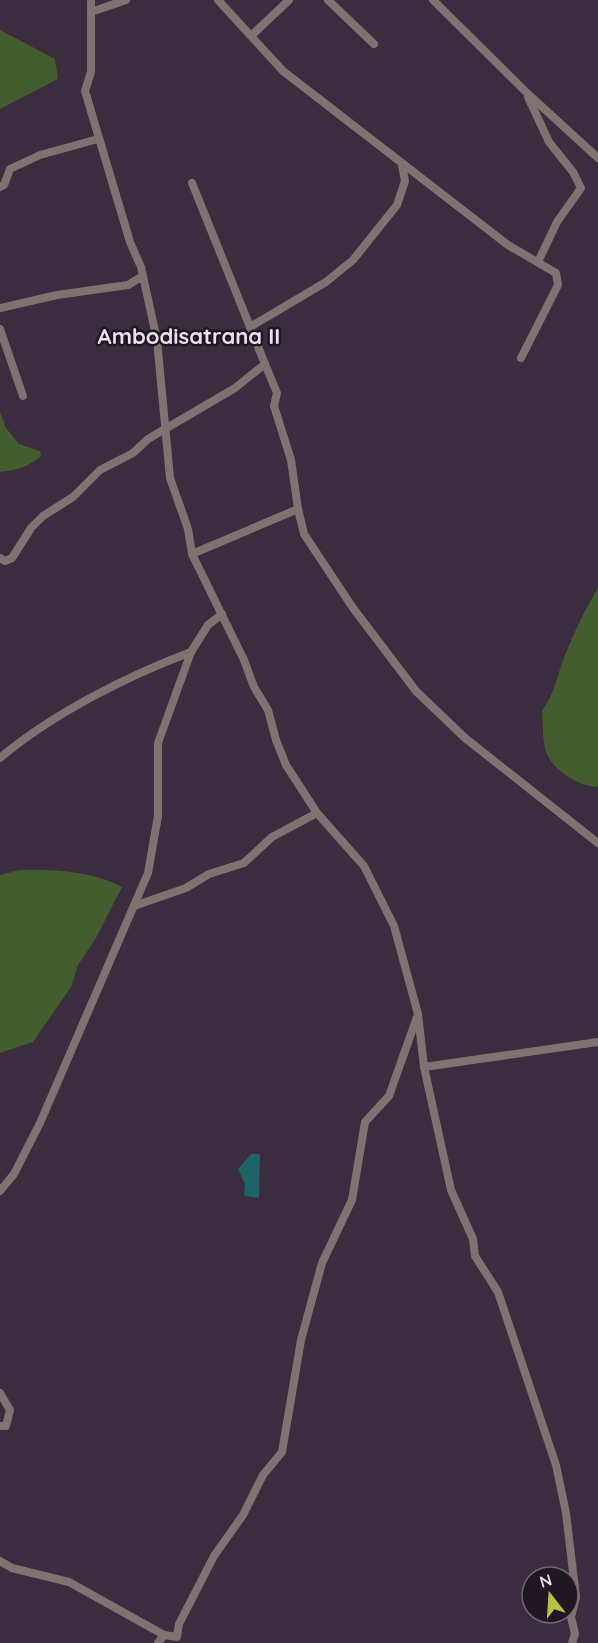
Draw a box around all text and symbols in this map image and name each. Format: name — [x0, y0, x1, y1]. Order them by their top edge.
district label: Ambodisatrana II — [98, 322, 280, 350]
north arrow — [520, 1565, 580, 1625]
text: N — [537, 1569, 554, 1592]

